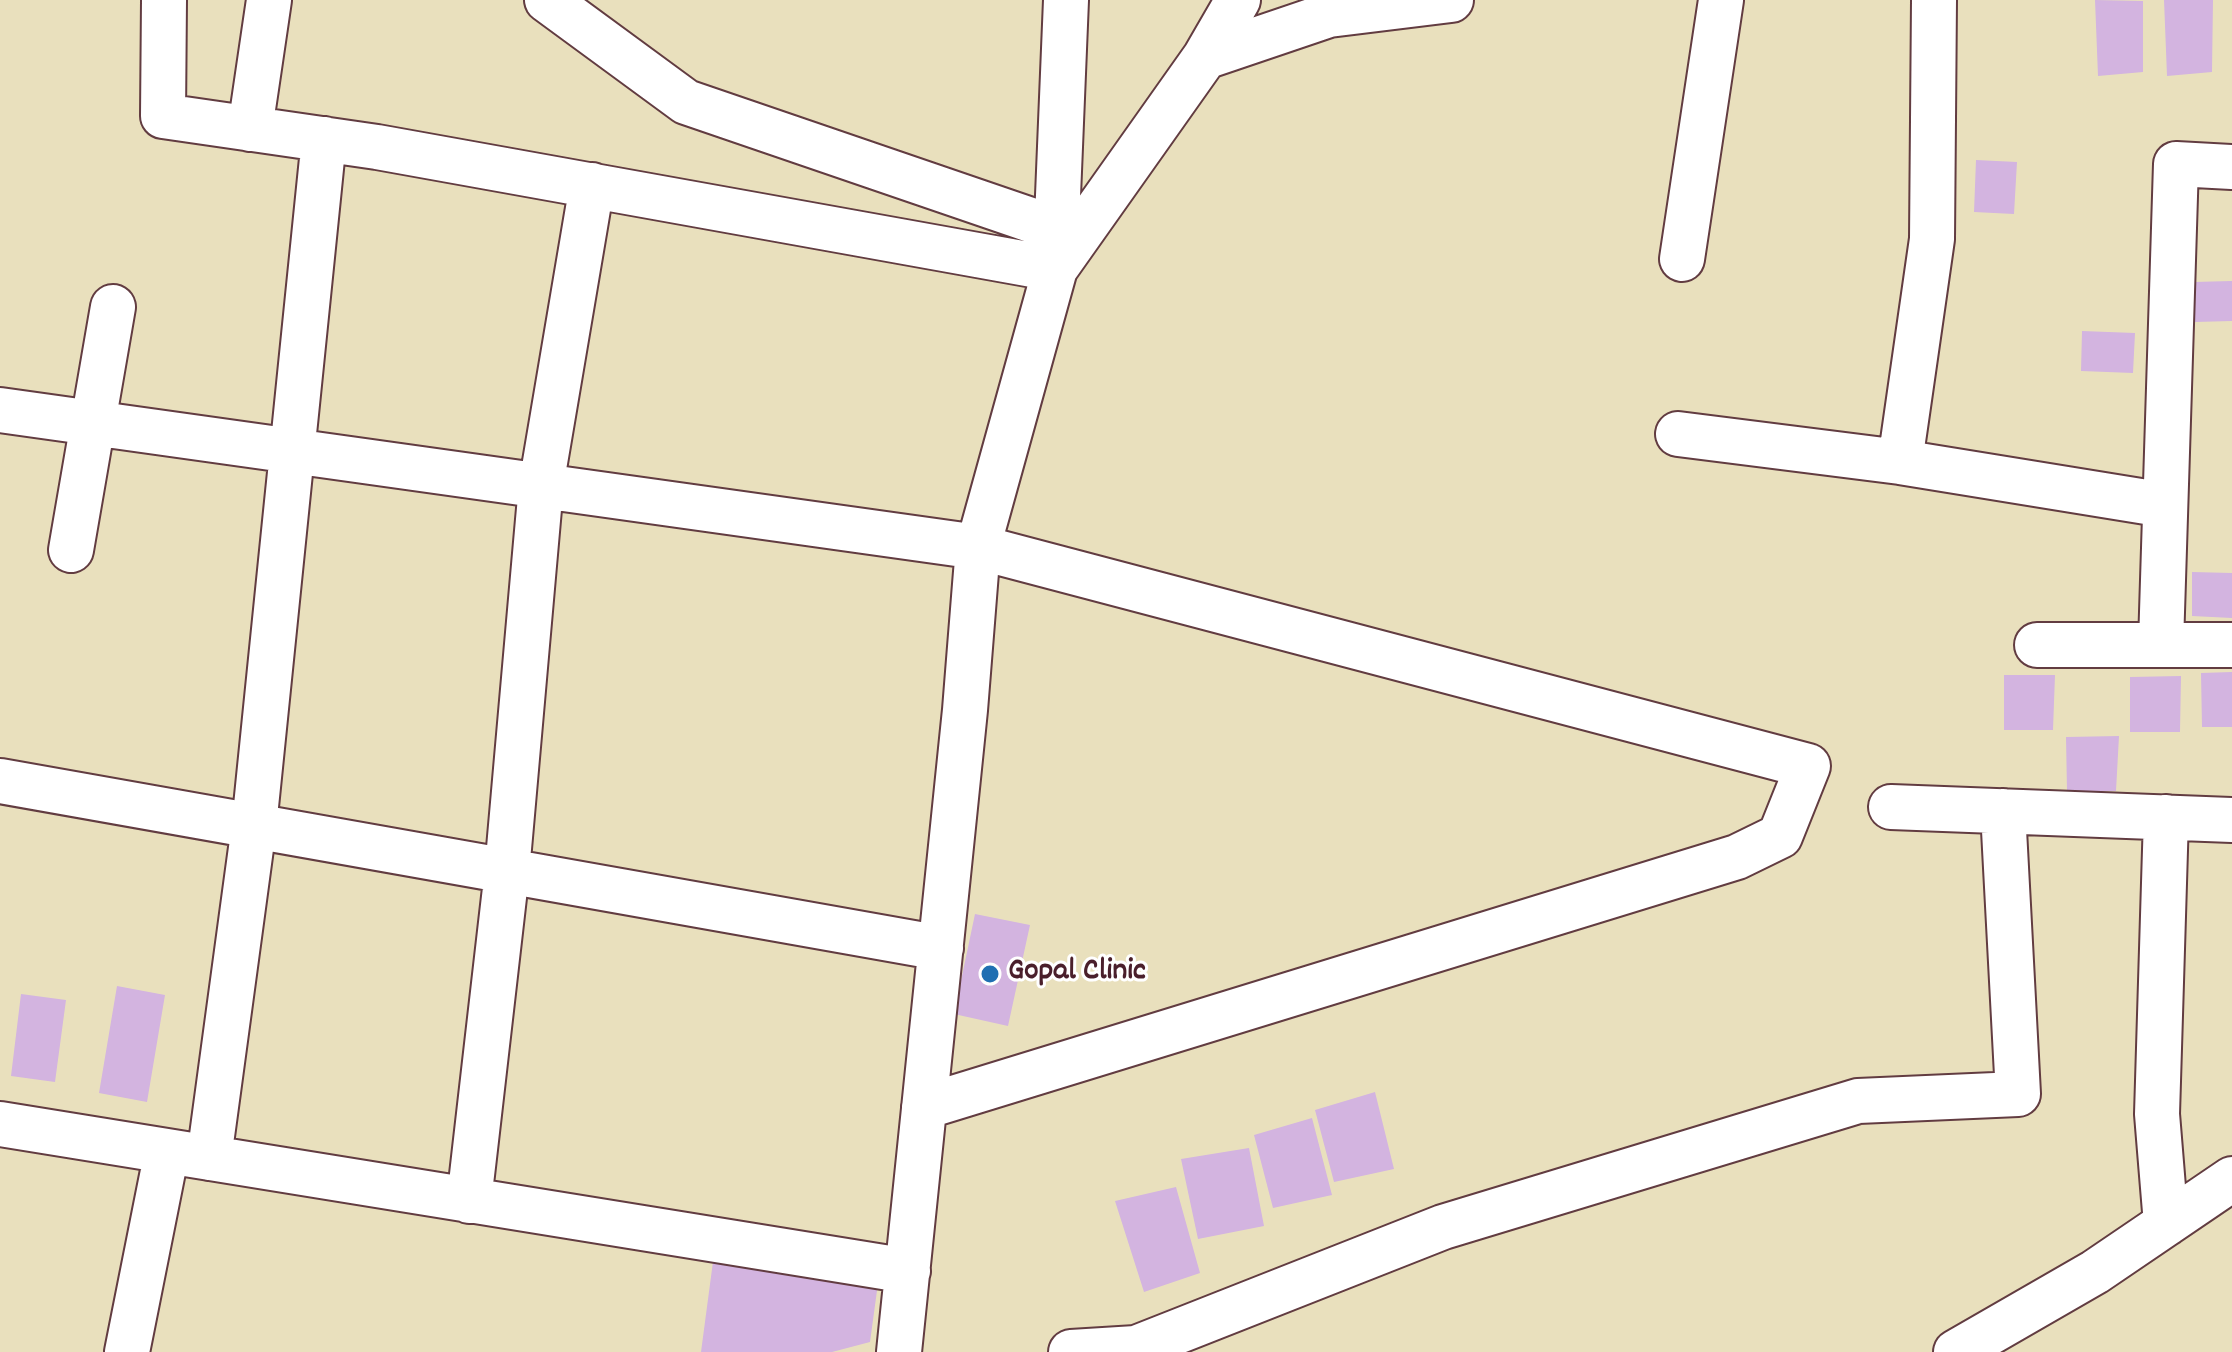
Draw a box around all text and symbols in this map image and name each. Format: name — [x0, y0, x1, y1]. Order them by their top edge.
place label: Gopal Clinic — [1008, 955, 1146, 993]
marker: Gopal Clinic — [979, 963, 1001, 985]

